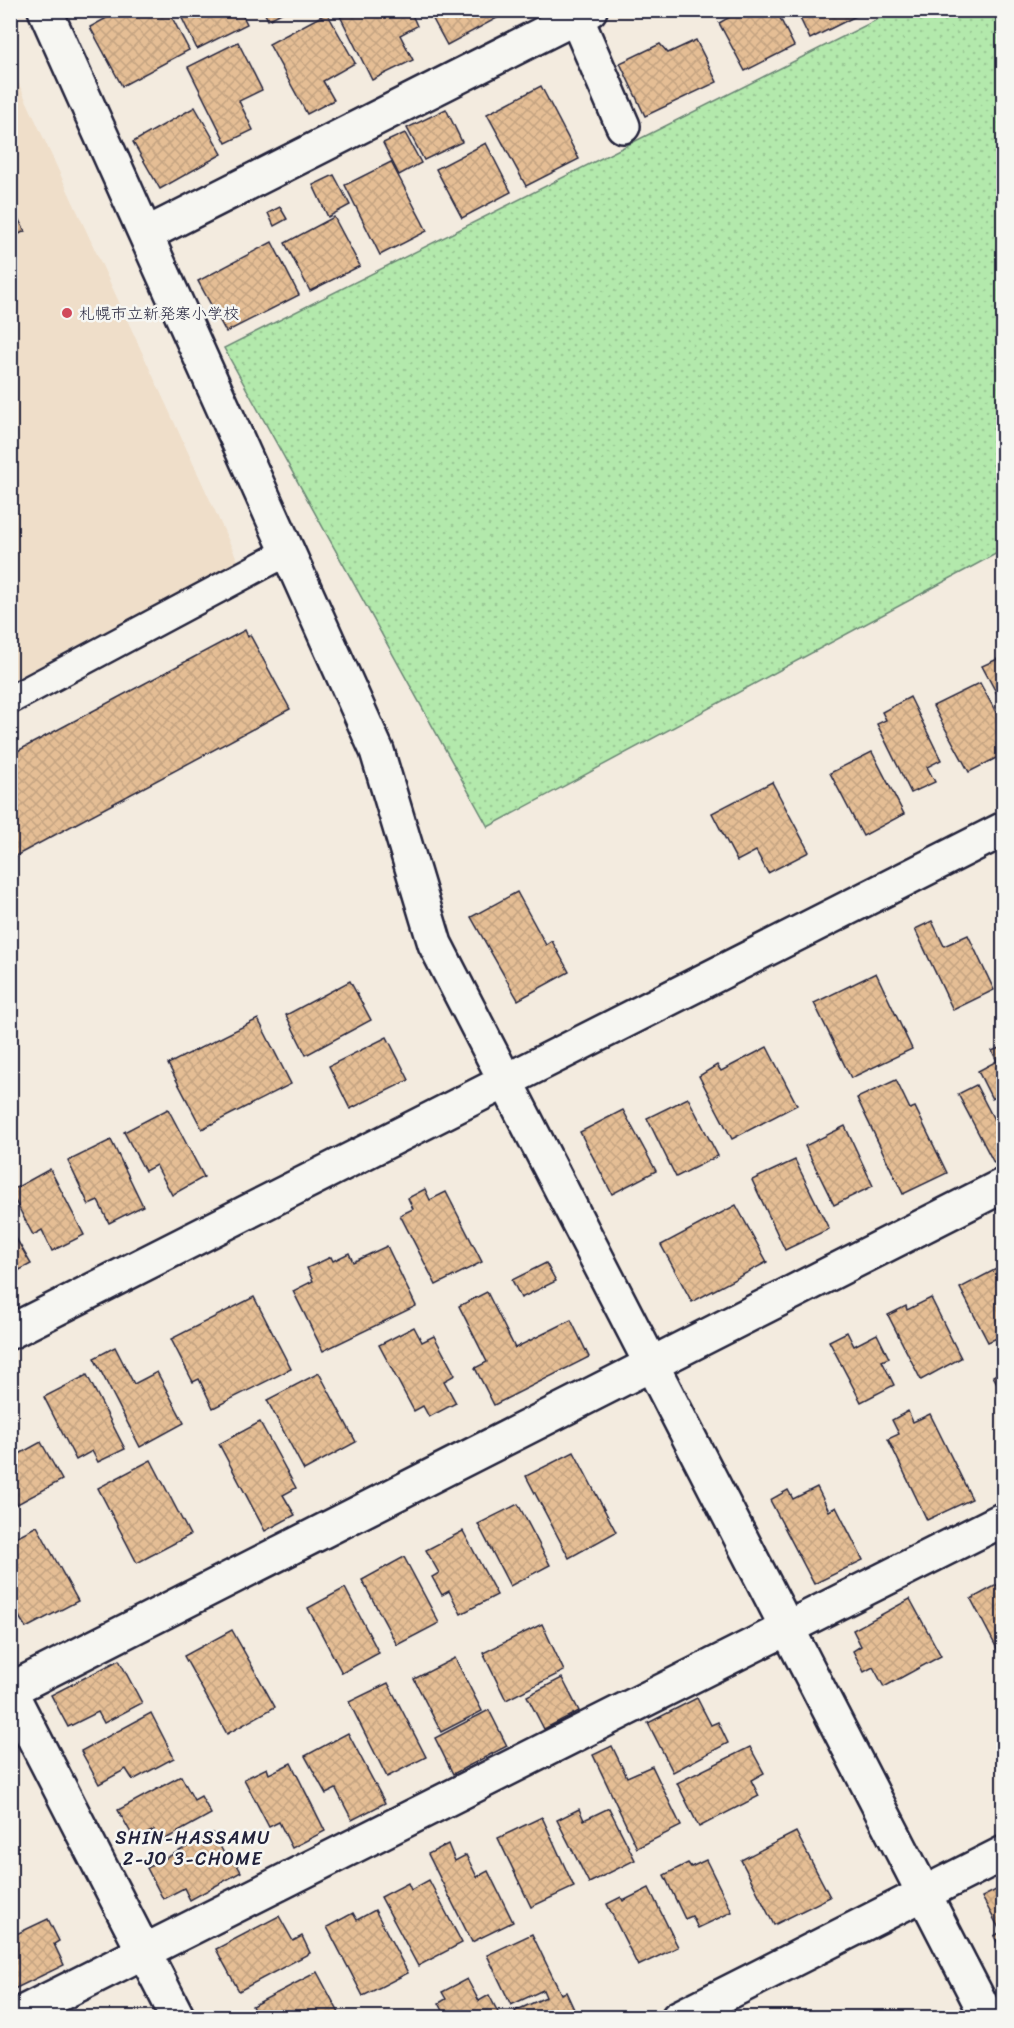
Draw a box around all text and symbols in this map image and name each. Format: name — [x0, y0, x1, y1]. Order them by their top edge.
place label: 札幌市立新発寒小学校 — [79, 299, 239, 328]
marker: 札幌市立新発寒小学校 — [60, 306, 74, 320]
district label: SHIN-HASSAMU 2-JO 3-CHOME — [115, 1822, 271, 1875]

